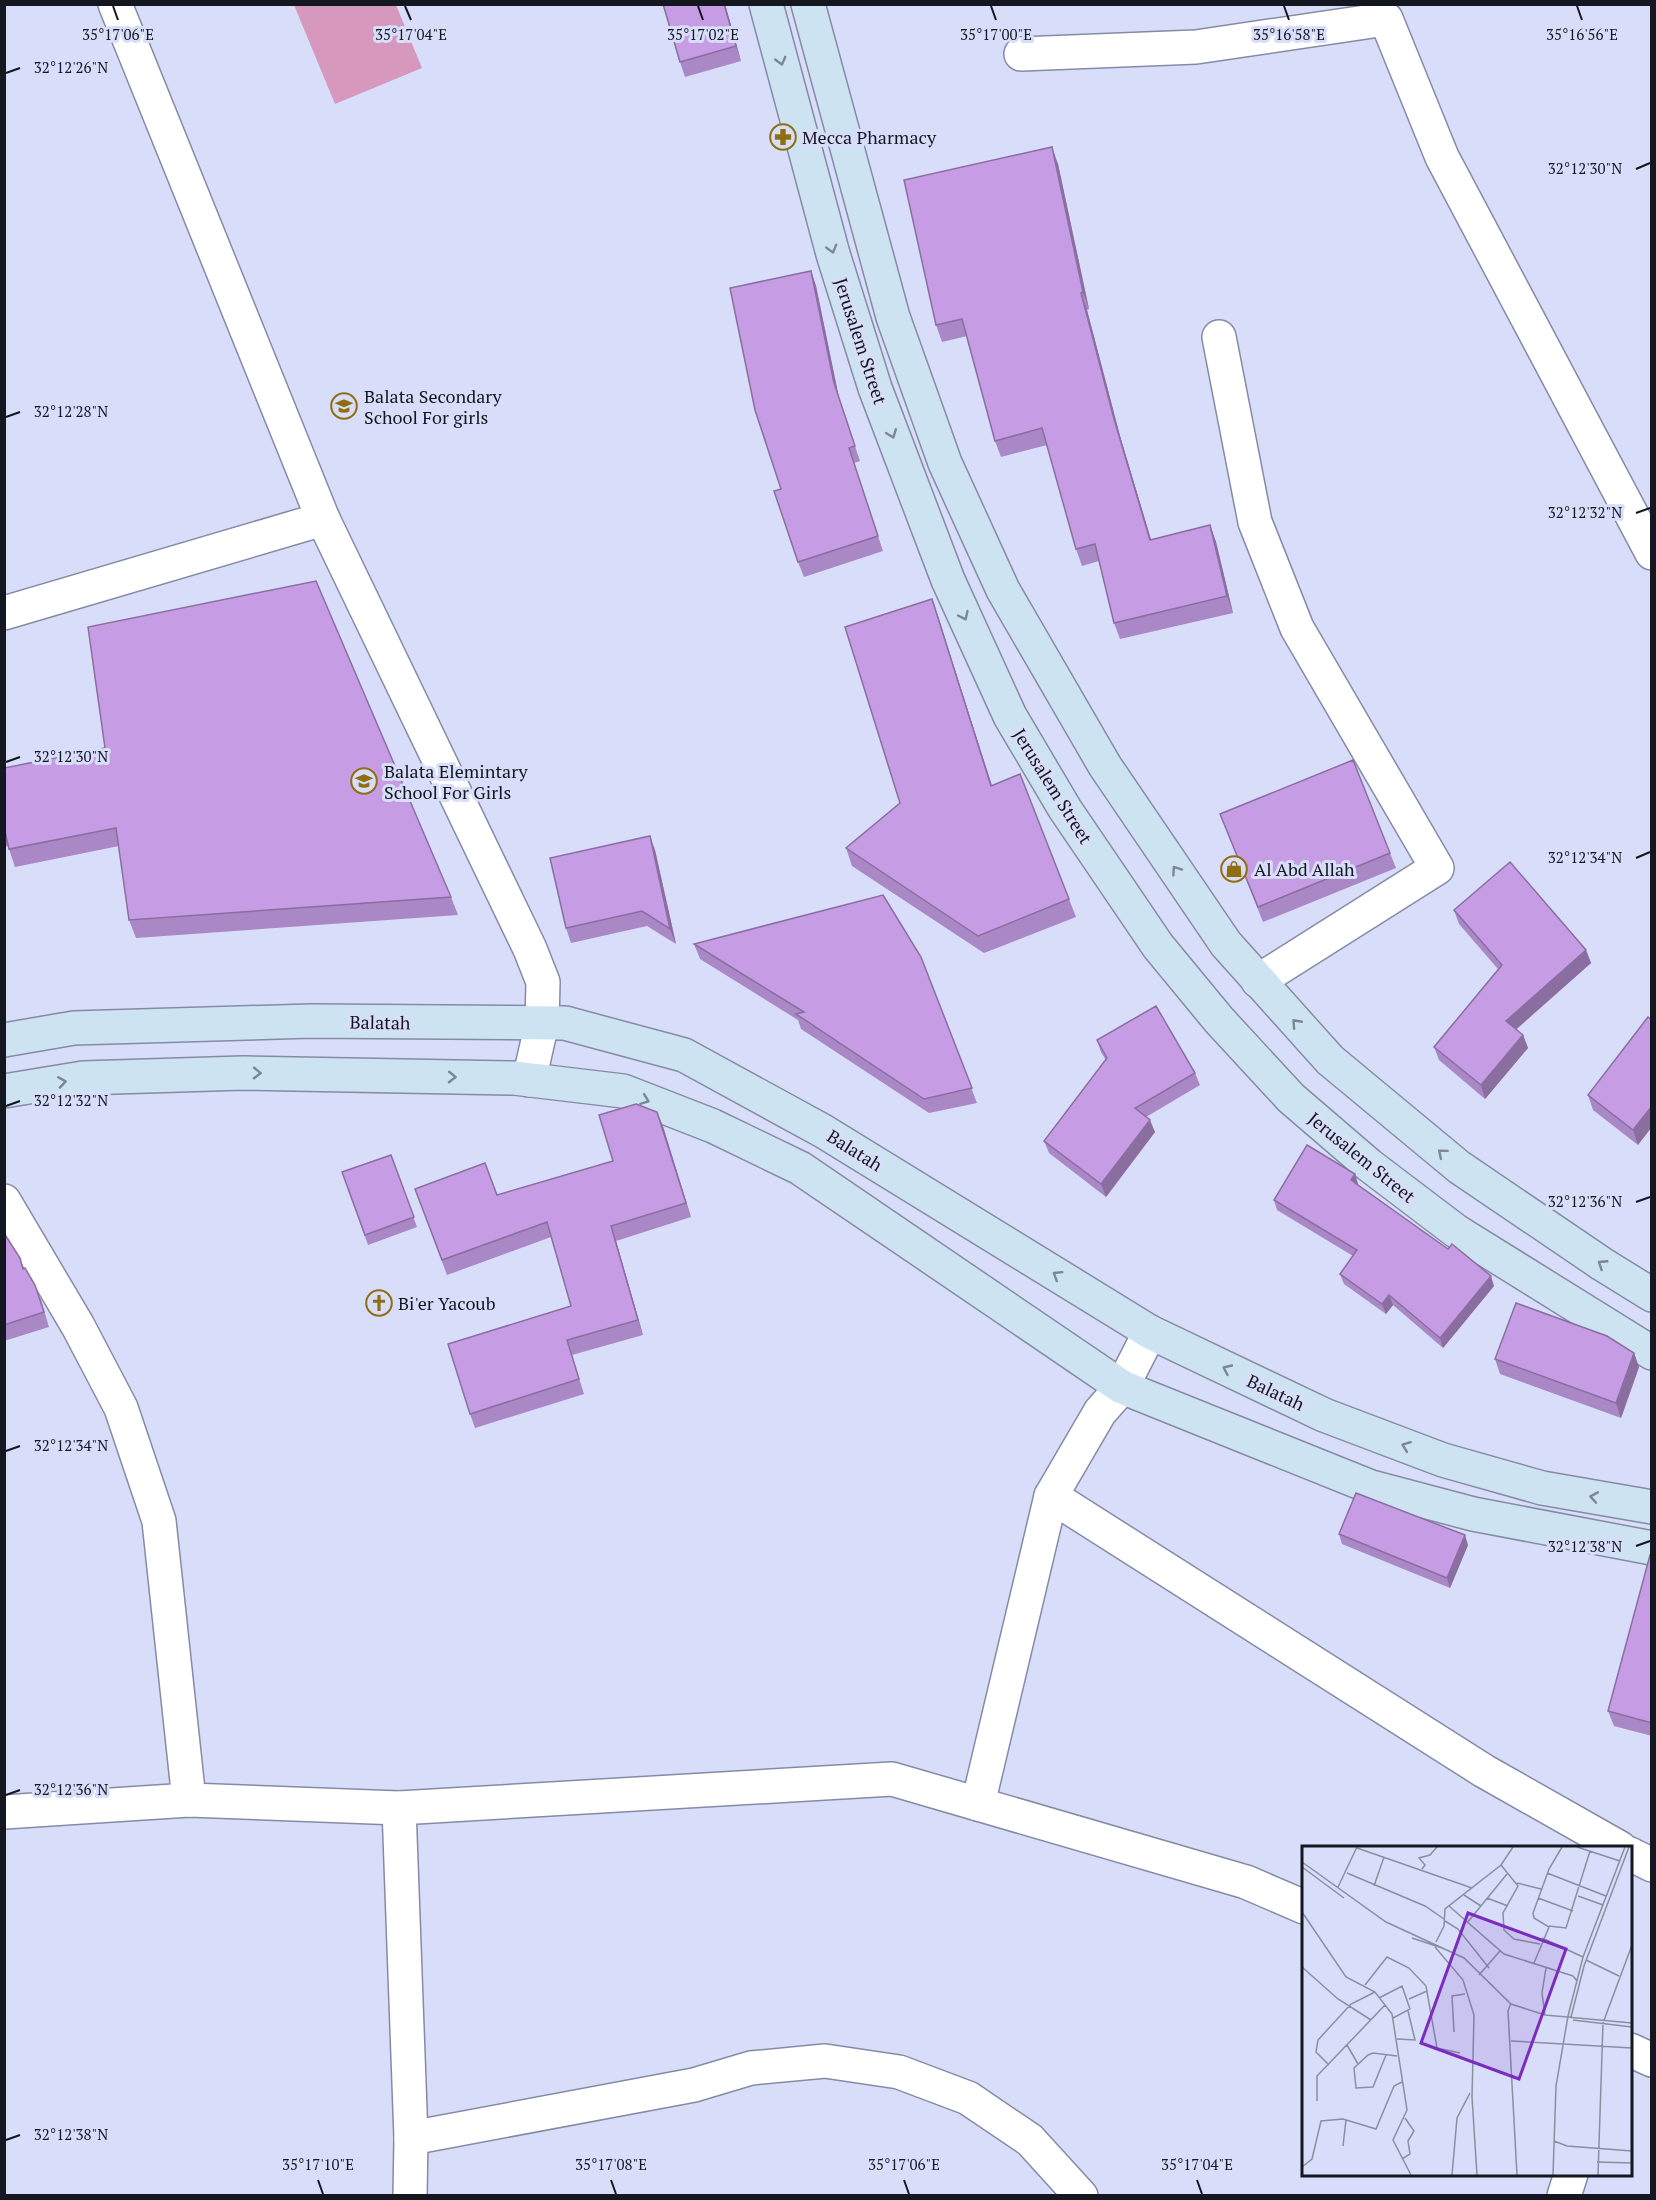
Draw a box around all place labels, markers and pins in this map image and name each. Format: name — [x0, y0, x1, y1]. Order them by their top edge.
pharmacy icon: Mecca Pharmacy — [768, 122, 798, 152]
place label: Mecca Pharmacy — [802, 125, 937, 149]
place label: Balata Secondary School For girls — [364, 384, 503, 429]
school or university icon: Balata Secondary School For girls — [329, 391, 359, 421]
place label: Balata Elemintary School For Girls — [384, 759, 528, 804]
school or university icon: Balata Elemintary School For Girls — [349, 766, 379, 796]
shop icon: Al Abd Allah — [1219, 854, 1249, 884]
place label: Al Abd Allah — [1254, 857, 1355, 881]
church icon: Bi'er Yacoub — [364, 1288, 394, 1318]
place label: Bi'er Yacoub — [398, 1291, 496, 1315]

